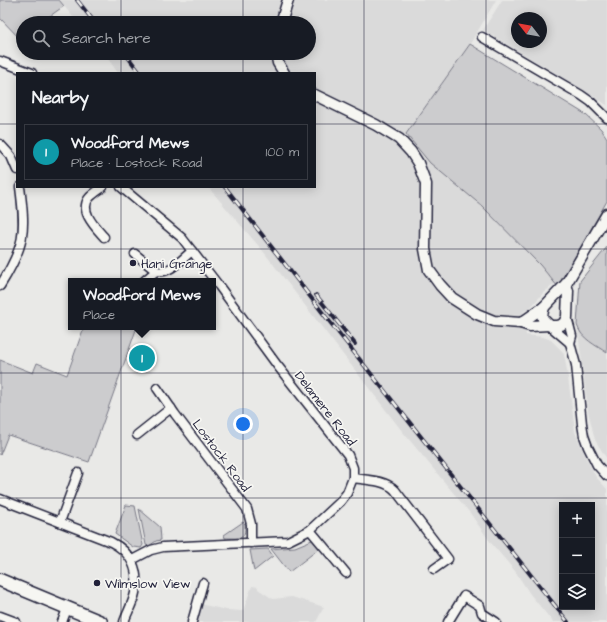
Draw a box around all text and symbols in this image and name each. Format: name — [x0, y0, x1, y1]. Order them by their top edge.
north arrow — [511, 12, 547, 48]
search box — [16, 16, 316, 60]
icon: search — [30, 27, 52, 49]
text: Search here — [62, 28, 151, 49]
text: Nearby — [32, 86, 89, 110]
text: Woodford Mews — [71, 133, 189, 154]
text: 1 — [45, 143, 47, 161]
text: 100 m — [266, 143, 299, 161]
text: Place · Lostock Road — [71, 154, 202, 172]
place label: Hani Grange — [141, 255, 212, 274]
marker: Hani Grange — [128, 258, 138, 268]
popup — [68, 278, 216, 330]
text: Woodford Mews — [83, 285, 201, 306]
text: Place — [83, 306, 115, 324]
pin: 1 — [129, 343, 155, 373]
street label: Delamere Road — [290, 367, 360, 450]
your location — [233, 414, 253, 434]
street label: Lostock Road — [188, 416, 255, 496]
map controls — [559, 502, 595, 610]
button: + — [559, 502, 595, 538]
button: − — [559, 538, 595, 574]
button: layers — [559, 574, 595, 610]
place label: Wilmslow View — [105, 575, 191, 593]
marker: Wilmslow View — [92, 578, 102, 588]

